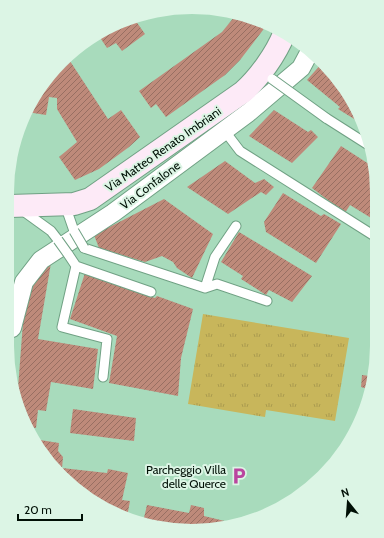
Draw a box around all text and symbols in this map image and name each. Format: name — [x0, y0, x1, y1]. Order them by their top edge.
street label: Via Matteo Renato Imbriani — [102, 103, 224, 195]
street label: Via Confalone — [117, 158, 183, 212]
place label: Parcheggio Villa delle Querce — [146, 462, 226, 491]
parking icon: Parcheggio Villa delle Querce — [229, 466, 249, 486]
north arrow — [328, 482, 368, 522]
text: N — [339, 485, 351, 500]
scale bar — [18, 496, 82, 522]
text: 20 m — [24, 502, 52, 517]

